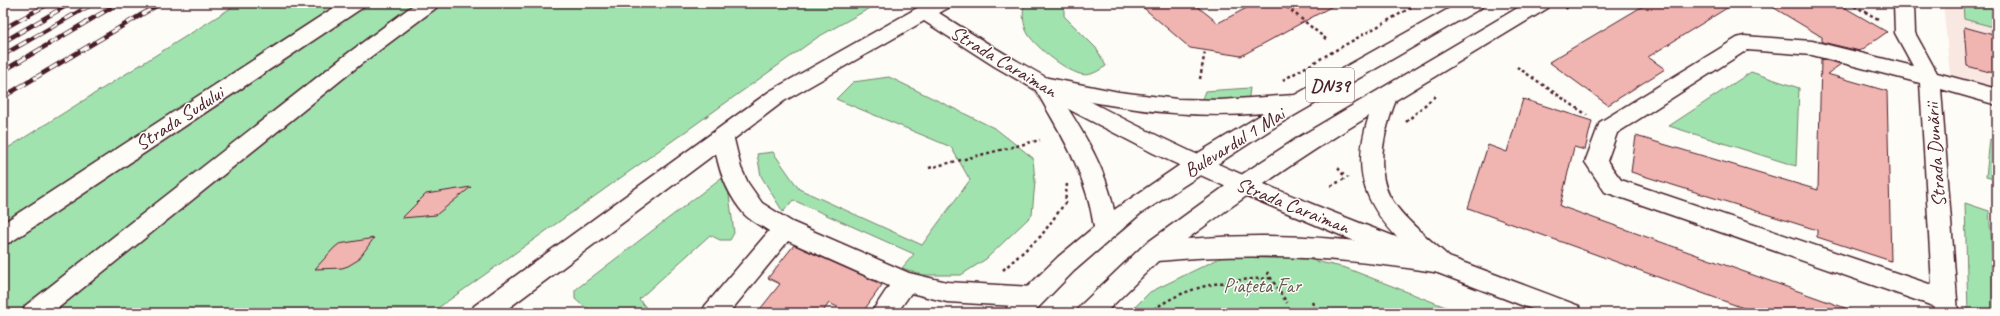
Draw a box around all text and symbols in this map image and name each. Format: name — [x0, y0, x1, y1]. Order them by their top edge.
street label: Strada Caraiman — [946, 20, 1062, 104]
road number: DN39 — [1306, 68, 1354, 102]
street label: Strada Sudului — [130, 79, 230, 156]
street label: Bulevardul 1 Mai — [1179, 100, 1291, 183]
street label: Strada Dunării — [1919, 100, 1952, 208]
street label: Strada Caraiman — [1232, 171, 1354, 240]
park label: Piațeta Far — [1223, 273, 1303, 298]

